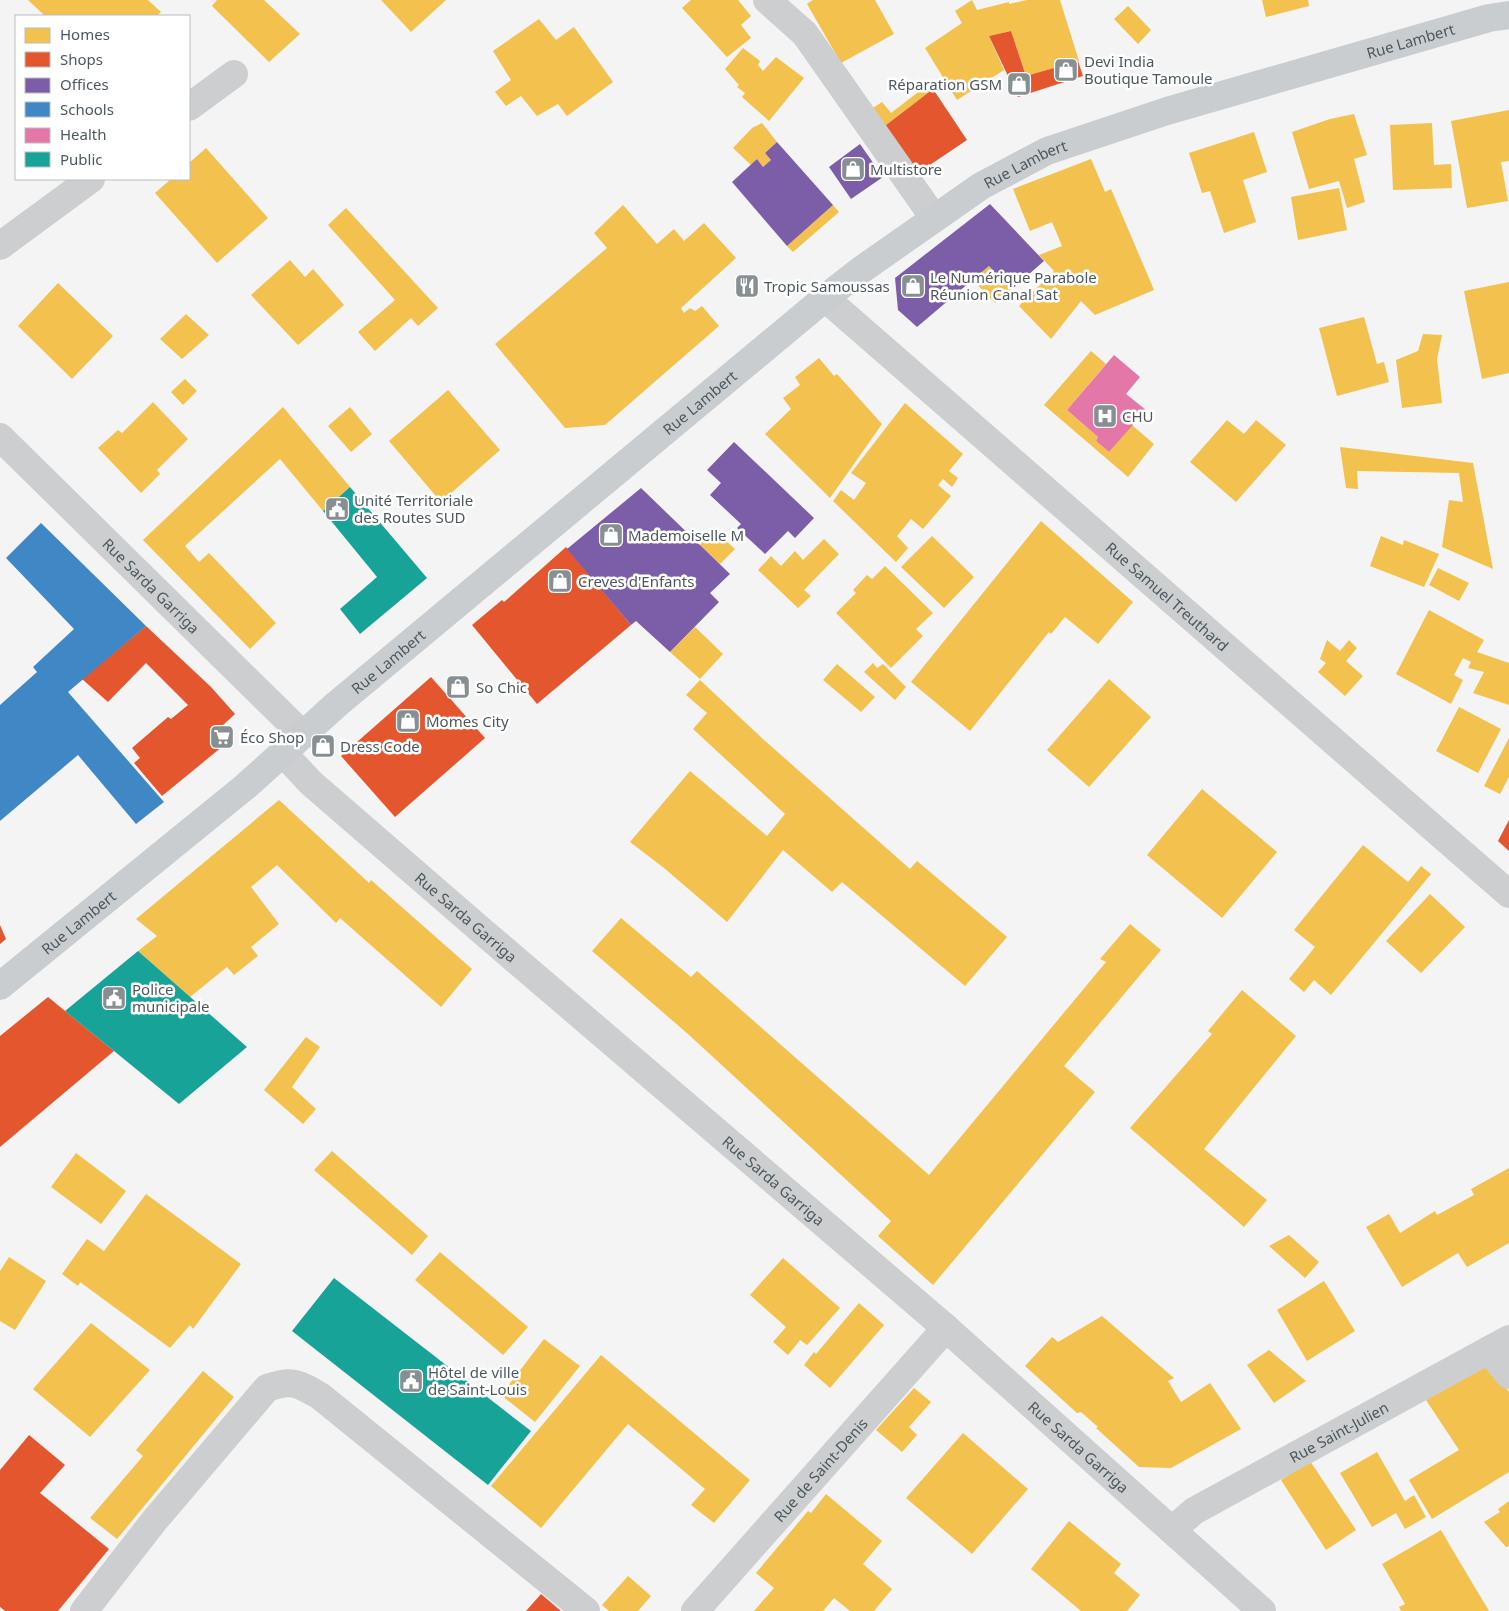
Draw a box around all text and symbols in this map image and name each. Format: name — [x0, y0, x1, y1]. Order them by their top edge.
legend — [15, 15, 190, 180]
street label: Rue Lambert — [1364, 18, 1457, 63]
text: Homes — [60, 24, 110, 44]
text: Shops — [60, 49, 103, 69]
place label: Devi India Boutique Tamoule — [1084, 51, 1213, 88]
shop icon: Devi India Boutique Tamoule — [1053, 57, 1079, 83]
shop icon: Réparation GSM — [1006, 71, 1032, 97]
text: Offices — [60, 74, 109, 94]
place label: Réparation GSM — [888, 74, 1002, 94]
text: Schools — [60, 99, 114, 119]
text: Health — [60, 124, 107, 144]
street label: Rue Lambert — [980, 135, 1070, 193]
text: Public — [60, 149, 103, 169]
shop icon: Multistore — [840, 156, 866, 182]
place label: Multistore — [870, 159, 942, 179]
place label: Le Numérique Parabole Réunion Canal Sat — [930, 267, 1097, 304]
restaurant icon: Tropic Samoussas — [734, 273, 760, 299]
shop icon: Le Numérique Parabole Réunion Canal Sat — [900, 273, 926, 299]
place label: Tropic Samoussas — [764, 276, 890, 296]
street label: Rue Lambert — [658, 365, 741, 439]
hospital icon: CHU — [1092, 403, 1118, 429]
place label: CHU — [1122, 406, 1154, 426]
place label: Unité Territoriale des Routes SUD — [354, 490, 473, 527]
public building icon: Unité Territoriale des Routes SUD — [324, 496, 350, 522]
shop icon: Mademoiselle M — [598, 522, 624, 548]
place label: Mademoiselle M — [628, 525, 744, 545]
street label: Rue Sarda Garriga — [98, 534, 204, 638]
street label: Rue Samuel Treuthard — [1102, 537, 1233, 655]
shop icon: Creves d'Enfants — [547, 568, 573, 594]
place label: Creves d'Enfants — [578, 571, 694, 591]
street label: Rue Lambert — [347, 624, 430, 698]
shop icon: So Chic — [445, 674, 471, 700]
place label: So Chic — [476, 677, 527, 697]
shop icon: Momes City — [395, 708, 421, 734]
place label: Momes City — [426, 711, 509, 731]
supermarket icon: Éco Shop — [209, 724, 235, 750]
place label: Éco Shop — [240, 727, 304, 747]
shop icon: Dress Code — [310, 733, 336, 759]
place label: Dress Code — [340, 736, 420, 756]
street label: Rue Sarda Garriga — [411, 868, 521, 967]
street label: Rue Lambert — [37, 886, 120, 959]
place label: Police municipale — [132, 979, 209, 1016]
public building icon: Police municipale — [101, 985, 127, 1011]
street label: Rue Sarda Garriga — [718, 1131, 829, 1230]
place label: Hôtel de ville de Saint-Louis — [428, 1362, 527, 1399]
public building icon: Hôtel de ville de Saint-Louis — [398, 1368, 424, 1394]
street label: Rue Sarda Garriga — [1024, 1397, 1133, 1497]
street label: Rue Saint-Julien — [1286, 1397, 1392, 1467]
street label: Rue de Saint-Denis — [769, 1413, 872, 1526]

